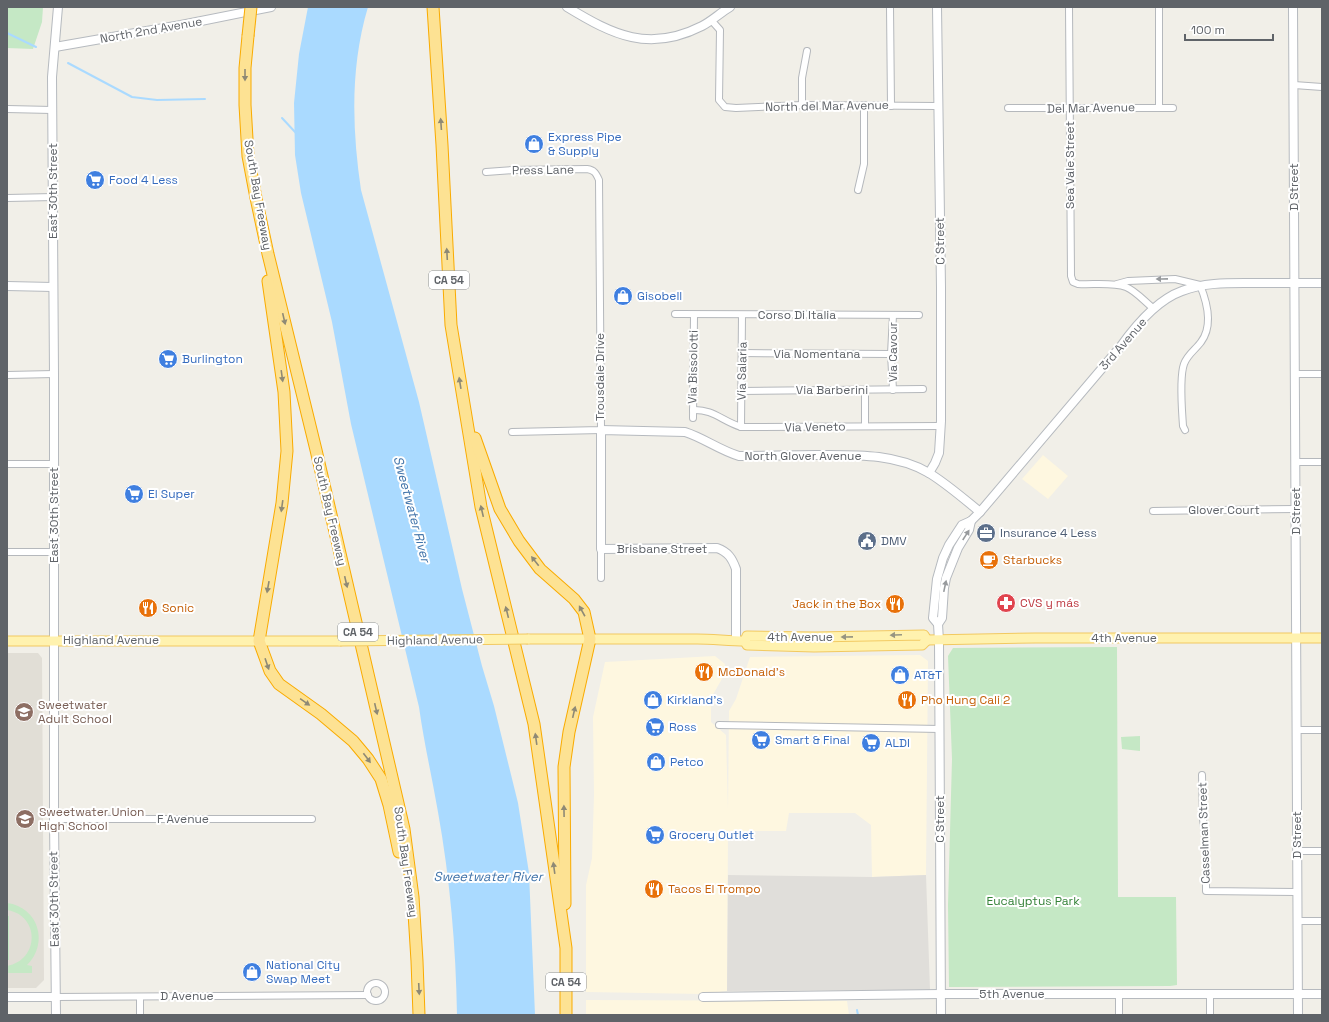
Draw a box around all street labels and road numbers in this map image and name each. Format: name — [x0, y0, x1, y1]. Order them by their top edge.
street label: North 2nd Avenue — [99, 13, 203, 47]
street label: North del Mar Avenue — [765, 97, 889, 115]
street label: Del Mar Avenue — [1047, 99, 1135, 117]
street label: Sea Vale Street — [1062, 121, 1078, 209]
street label: South Bay Freeway — [240, 139, 276, 251]
street label: East 30th Street — [45, 143, 61, 239]
street label: Press Lane — [512, 161, 574, 179]
street label: D Street — [1286, 163, 1302, 211]
street label: C Street — [932, 217, 948, 265]
road number: CA 54 — [429, 271, 469, 289]
street label: Corso Di Italia — [758, 307, 836, 323]
street label: 3rd Avenue — [1096, 314, 1150, 374]
street label: Via Cavour — [885, 321, 901, 382]
street label: Via Bissolotti — [684, 330, 702, 404]
street label: Trousdale Drive — [592, 333, 608, 421]
street label: Via Salaria — [733, 341, 751, 401]
street label: Via Nomentana — [774, 346, 861, 362]
street label: Via Barberini — [796, 382, 868, 398]
street label: Via Veneto — [784, 418, 846, 436]
street label: North Glover Avenue — [744, 448, 862, 464]
street label: South Bay Freeway — [310, 455, 350, 567]
street label: East 30th Street — [46, 467, 62, 563]
street label: D Street — [1288, 487, 1304, 535]
street label: Glover Court — [1188, 502, 1260, 518]
street label: Brisbane Street — [617, 541, 707, 557]
road number: CA 54 — [338, 623, 378, 641]
street label: 4th Avenue — [767, 629, 833, 645]
street label: 4th Avenue — [1091, 630, 1157, 646]
street label: Highland Avenue — [387, 631, 483, 649]
street label: Highland Avenue — [63, 632, 159, 648]
street label: Casselman Street — [1194, 782, 1214, 884]
street label: C Street — [932, 795, 948, 843]
street label: South Bay Freeway — [390, 806, 422, 918]
street label: F Avenue — [157, 811, 209, 827]
street label: D Street — [1289, 811, 1305, 859]
street label: East 30th Street — [45, 851, 63, 947]
road number: CA 54 — [546, 973, 586, 991]
street label: 5th Avenue — [979, 986, 1045, 1002]
street label: D Avenue — [160, 988, 214, 1004]

